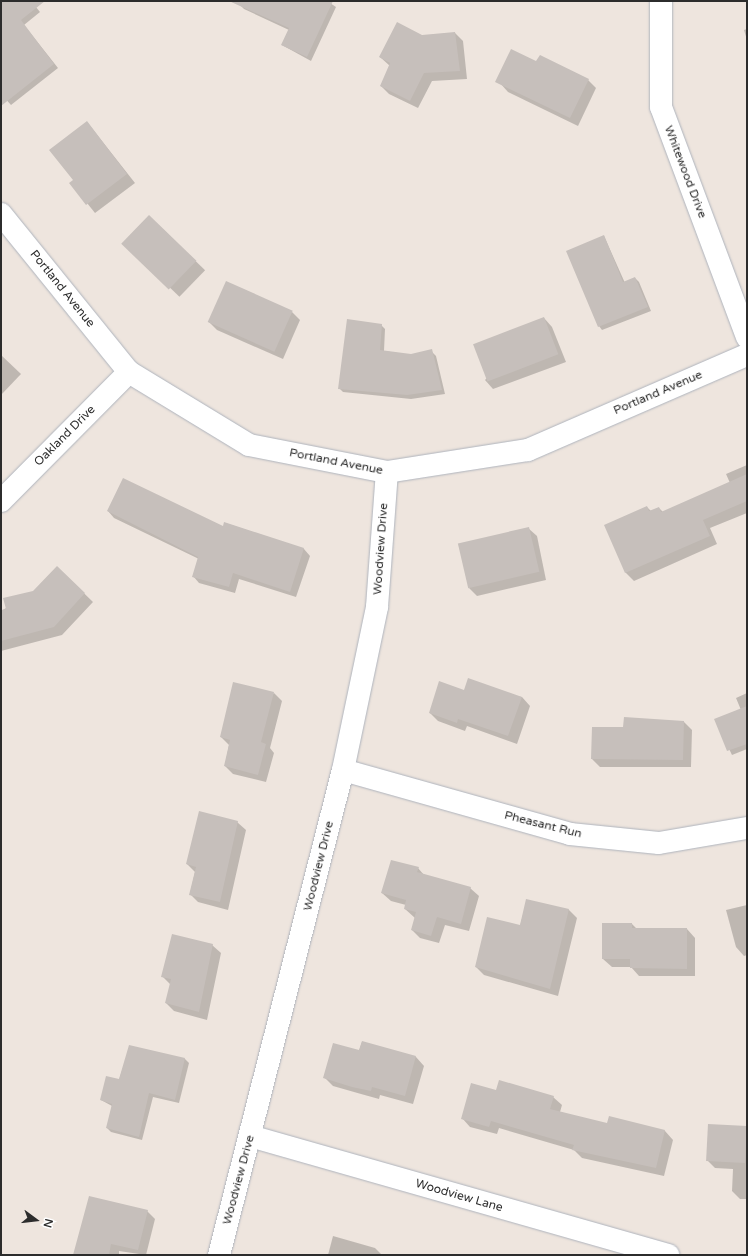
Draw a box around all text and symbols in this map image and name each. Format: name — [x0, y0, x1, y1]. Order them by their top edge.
street label: Whitewood Drive — [661, 124, 709, 220]
street label: Portland Avenue — [26, 248, 98, 330]
street label: Portland Avenue — [611, 368, 705, 418]
street label: Oakland Drive — [32, 403, 98, 469]
street label: Portland Avenue — [288, 446, 384, 478]
street label: Woodview Drive — [371, 503, 391, 595]
street label: Pheasant Run — [503, 808, 583, 842]
street label: Woodview Drive — [301, 820, 337, 912]
street label: Woodview Drive — [220, 1134, 258, 1226]
street label: Woodview Lane — [414, 1177, 504, 1215]
north arrow — [16, 1200, 56, 1240]
text: N — [41, 1217, 55, 1229]

